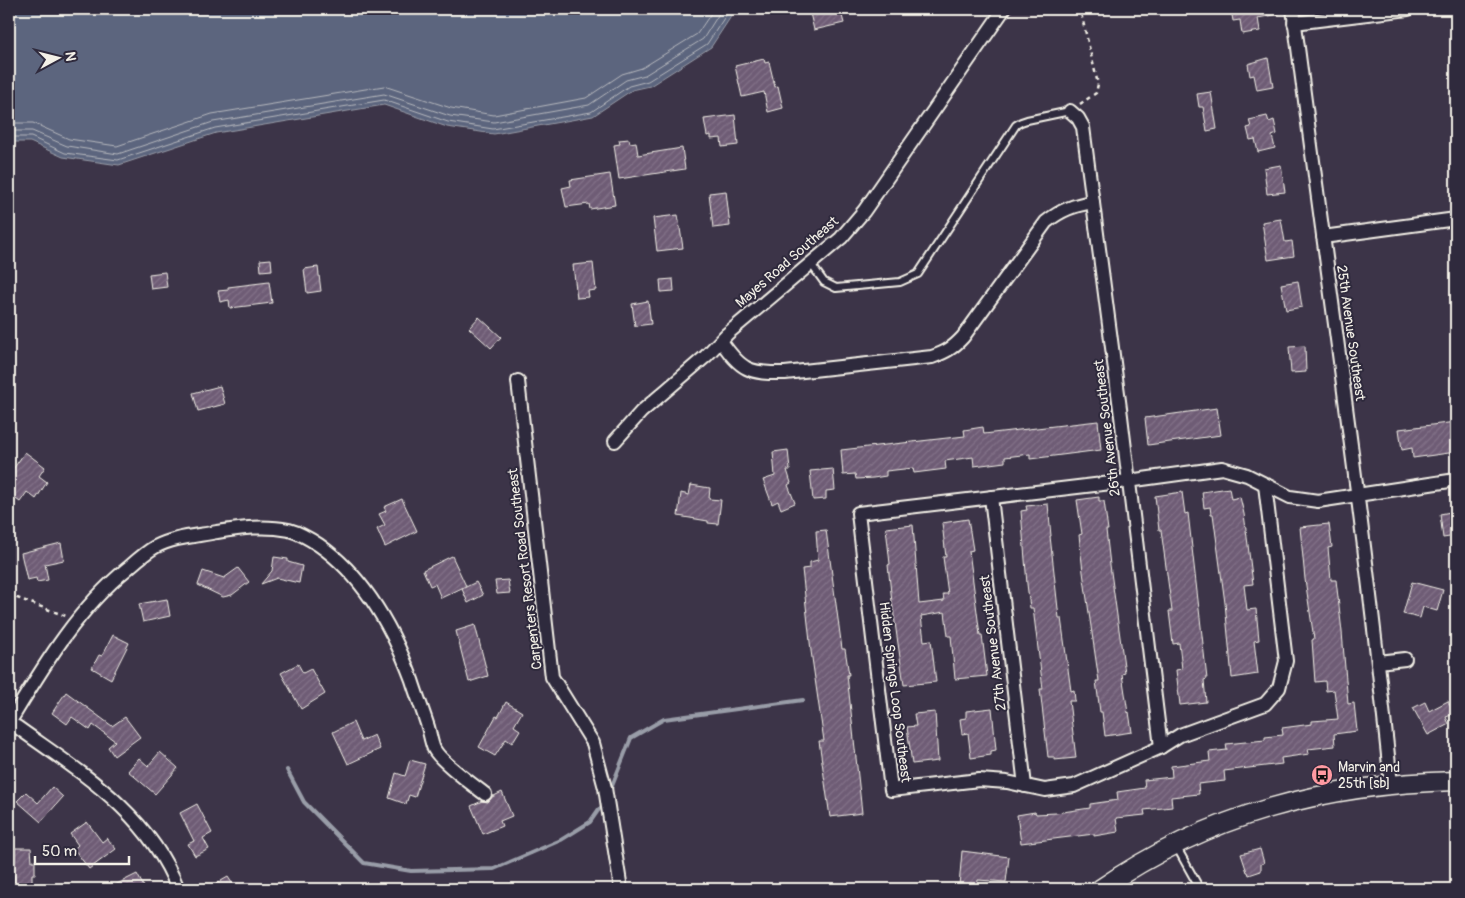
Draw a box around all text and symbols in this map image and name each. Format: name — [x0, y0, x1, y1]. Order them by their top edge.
north arrow — [32, 32, 82, 82]
text: N — [61, 51, 79, 62]
street label: Mayes Road Southeast — [732, 212, 842, 311]
street label: 25th Avenue Southeast — [1333, 264, 1369, 402]
street label: 26th Avenue Southeast — [1090, 358, 1124, 497]
street label: Carpenters Resort Road Southeast — [504, 467, 546, 671]
street label: 27th Avenue Southeast — [976, 574, 1010, 712]
street label: Hidden Springs Loop Southeast — [875, 601, 915, 784]
place label: Marvin and 25th [sb] — [1338, 759, 1400, 792]
bus stop icon: Marvin and 25th [sb] — [1310, 763, 1334, 787]
scale bar — [35, 833, 129, 865]
text: 50 m — [42, 842, 77, 861]

